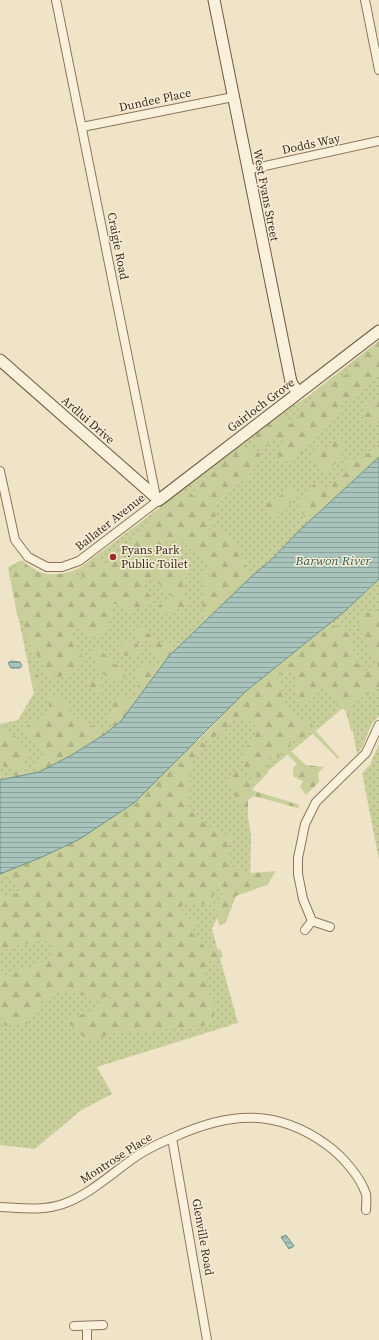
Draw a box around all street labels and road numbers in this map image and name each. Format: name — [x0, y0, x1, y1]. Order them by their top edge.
street label: Dundee Place — [118, 85, 192, 115]
street label: Dodds Way — [280, 130, 342, 158]
street label: West Fyans Street — [249, 147, 283, 243]
street label: Craigie Road — [104, 211, 132, 281]
street label: Gairloch Grove — [224, 374, 298, 436]
street label: Ardlui Drive — [58, 392, 118, 448]
street label: Ballater Avenue — [72, 490, 148, 554]
street label: Montrose Place — [77, 1129, 155, 1187]
street label: Glenville Road — [188, 1197, 218, 1277]

